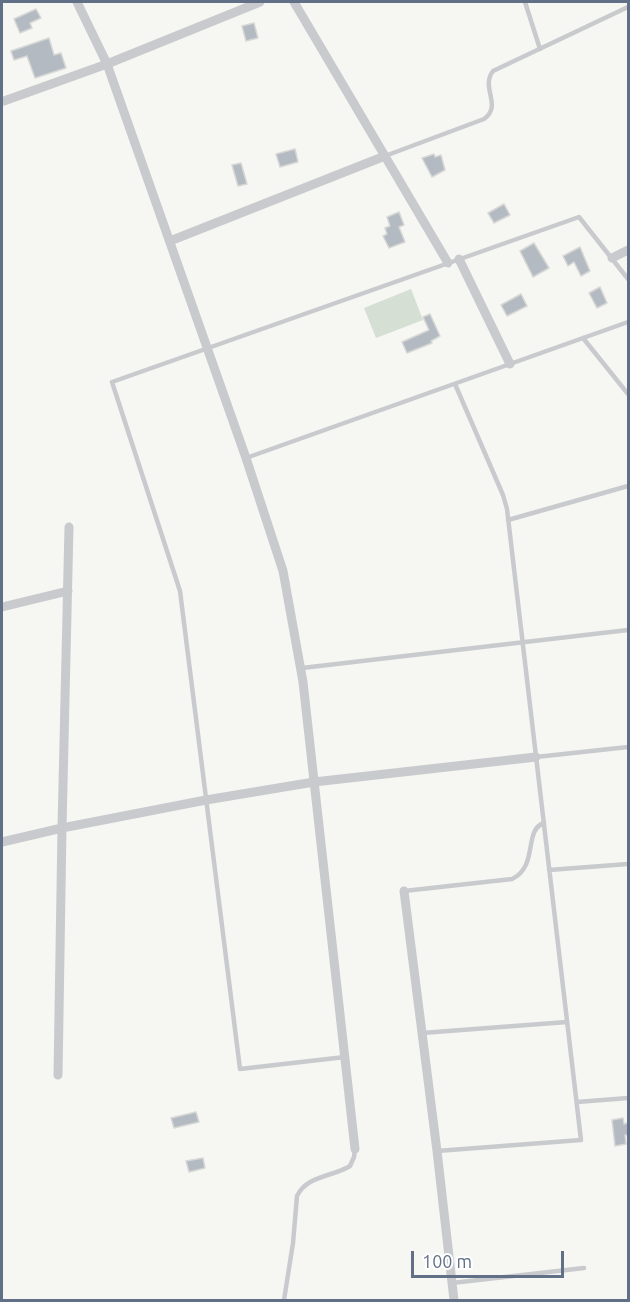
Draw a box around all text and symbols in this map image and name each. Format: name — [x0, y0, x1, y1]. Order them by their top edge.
scale bar — [414, 1239, 567, 1277]
text: 100 m — [422, 1251, 472, 1271]

